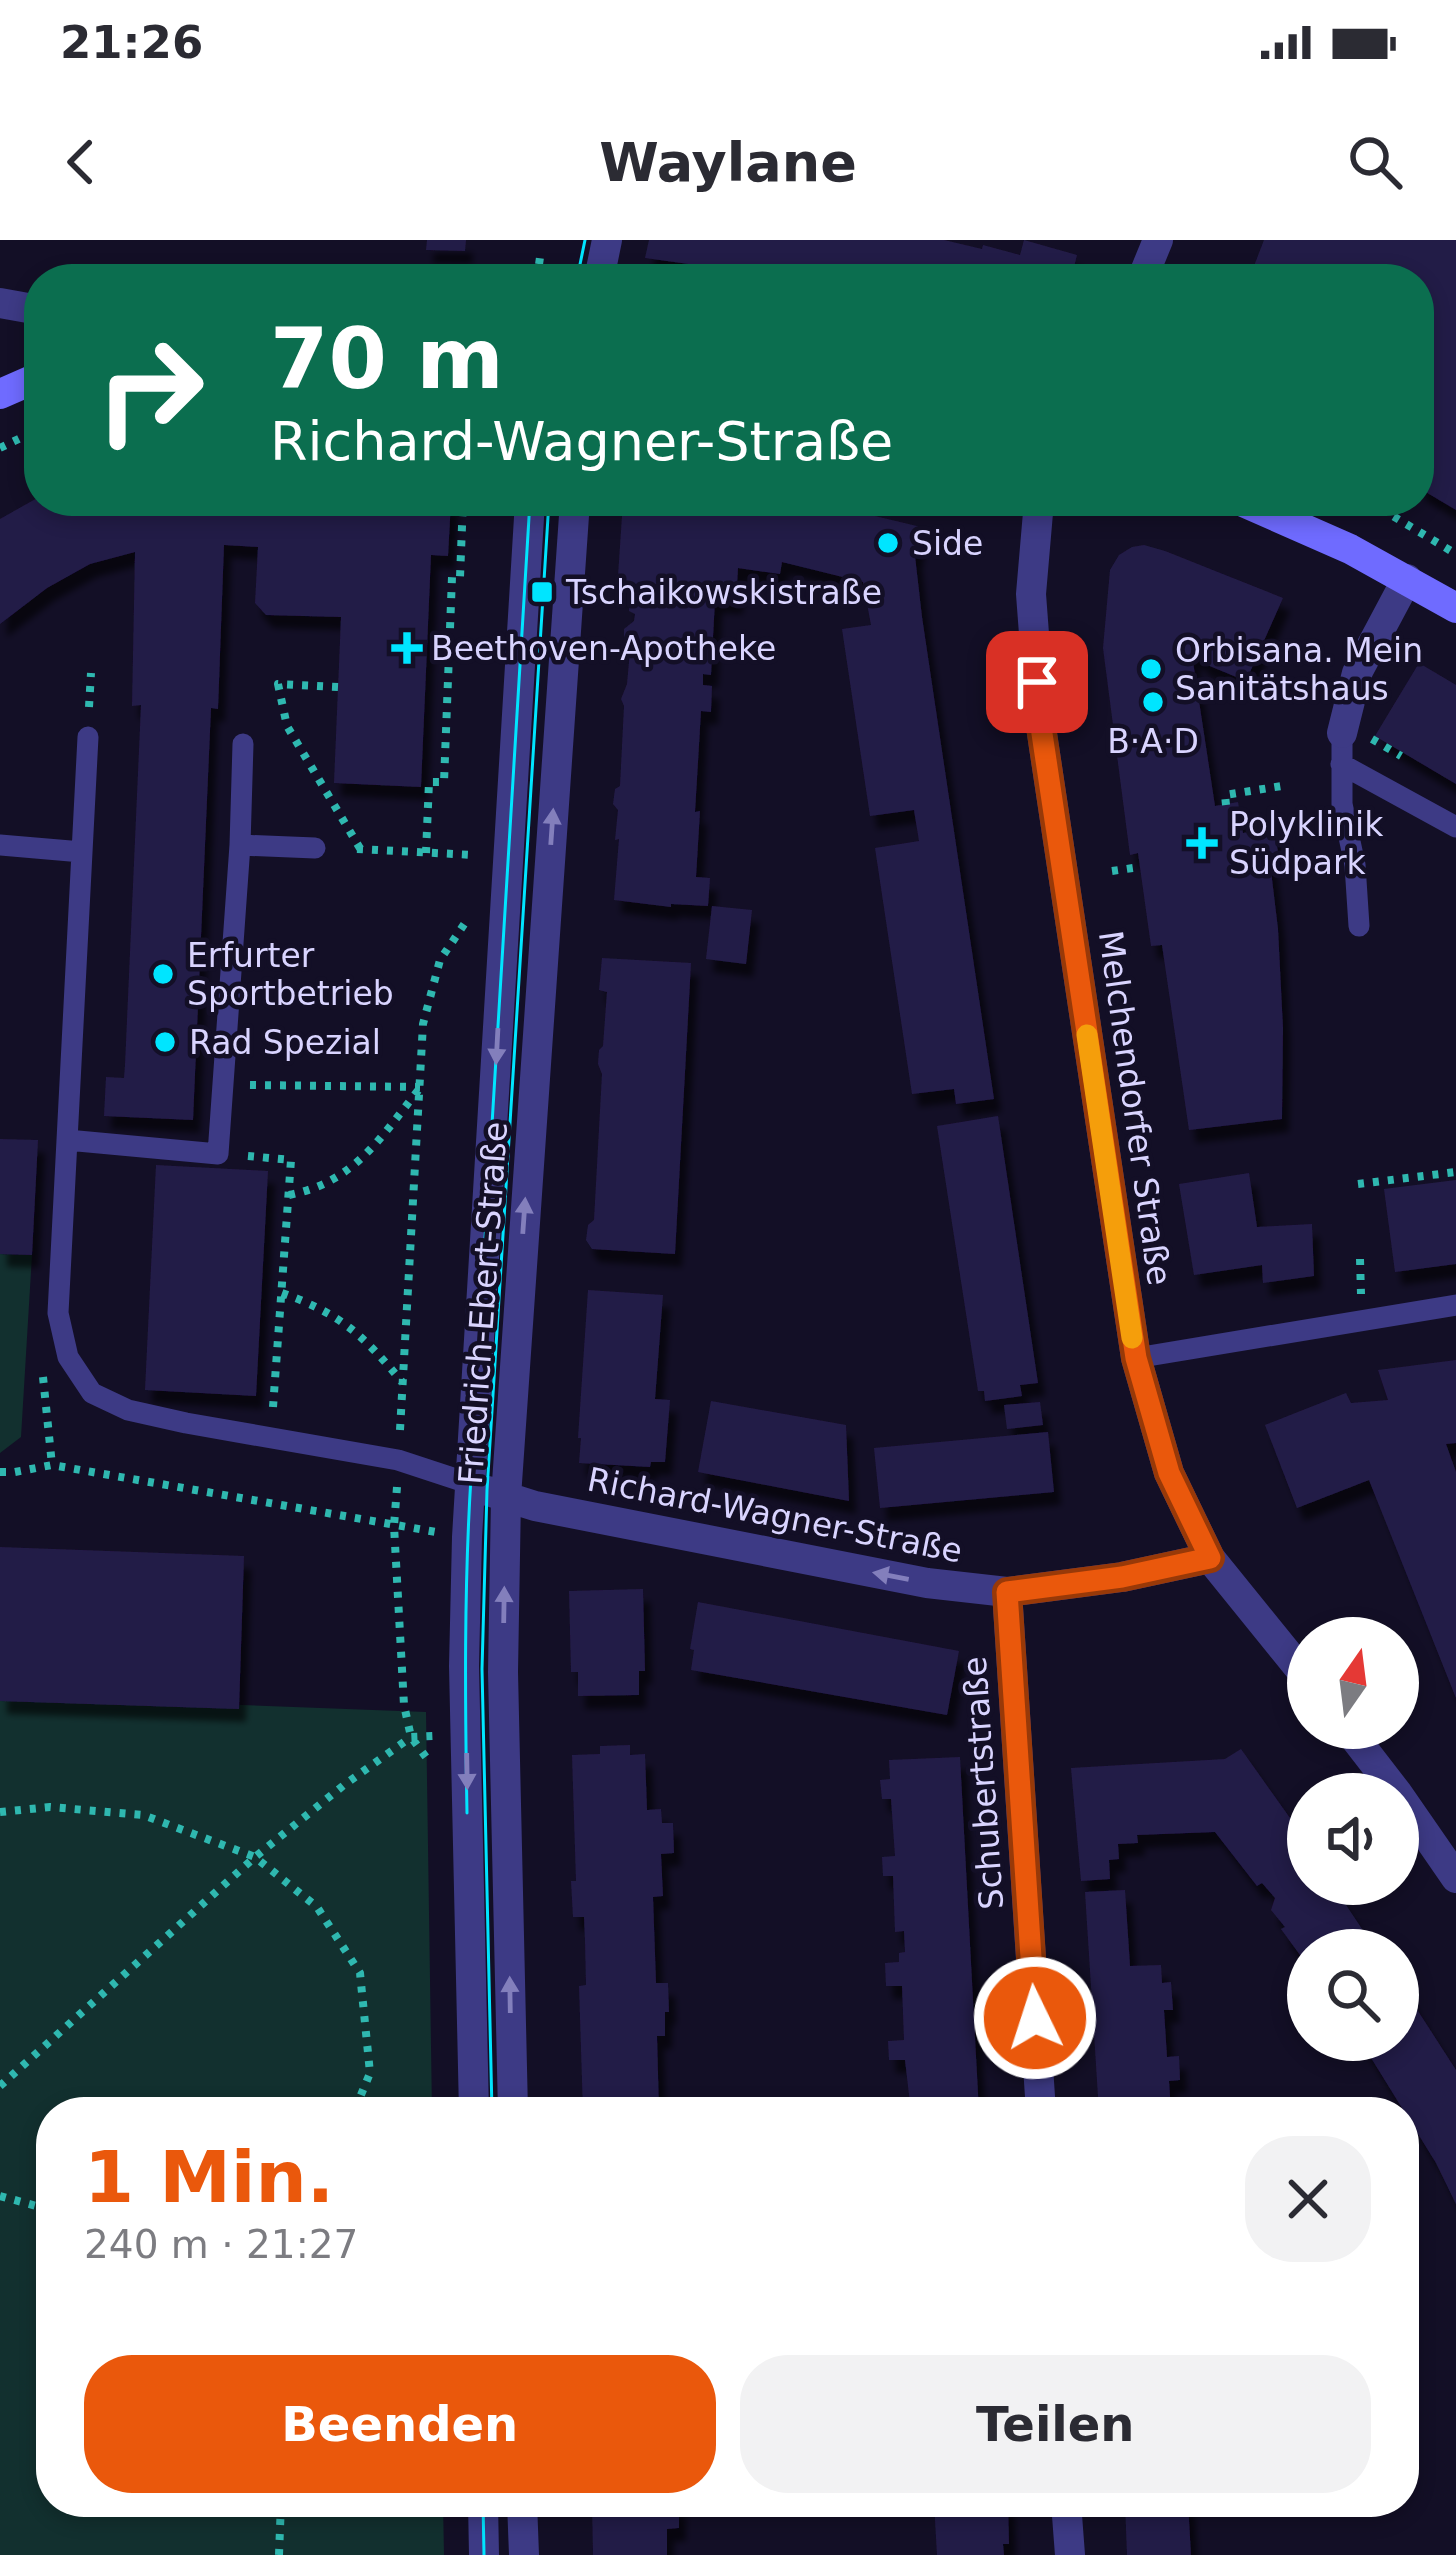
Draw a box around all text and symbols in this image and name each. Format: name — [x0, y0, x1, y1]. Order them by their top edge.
text: 21:26 — [60, 16, 203, 69]
icon: back — [48, 129, 114, 195]
icon: search — [1342, 129, 1408, 195]
text: Waylane — [599, 131, 857, 194]
text: 70 m — [270, 310, 504, 408]
icon: right — [72, 312, 228, 468]
text: Richard-Wagner-Straße — [270, 410, 893, 473]
place label: Side — [912, 524, 983, 563]
marker: Side — [875, 530, 901, 556]
place label: Tschaikowskistraße — [565, 573, 882, 612]
marker: Tschaikowskistraße — [529, 579, 555, 605]
place label: Beethoven-Apotheke — [431, 629, 776, 668]
pin — [986, 631, 1088, 733]
place label: Orbisana. Mein Sanitätshaus — [1175, 631, 1423, 708]
marker: Beethoven-Apotheke — [394, 635, 420, 661]
icon: arrive — [1004, 649, 1070, 715]
marker: Orbisana. Mein Sanitätshaus — [1138, 656, 1164, 682]
marker: B·A·D — [1140, 689, 1166, 715]
place label: B·A·D — [1107, 722, 1199, 761]
place label: Polyklinik Südpark — [1229, 805, 1384, 882]
one-way arrow — [542, 808, 561, 845]
marker: Polyklinik Südpark — [1186, 827, 1218, 859]
street label: Melchendorfer Straße — [1091, 928, 1179, 1288]
place label: Erfurter Sportbetrieb — [187, 936, 394, 1013]
marker: Erfurter Sportbetrieb — [150, 961, 176, 987]
place label: Rad Spezial — [189, 1023, 381, 1062]
one-way arrow — [487, 1028, 506, 1066]
marker: Rad Spezial — [152, 1029, 178, 1055]
street label: Friedrich-Ebert-Straße — [451, 1120, 515, 1486]
one-way arrow — [514, 1197, 533, 1234]
street label: Richard-Wagner-Straße — [584, 1460, 966, 1570]
one-way arrow — [872, 1566, 910, 1585]
one-way arrow — [494, 1585, 513, 1623]
north arrow — [1287, 1617, 1419, 1749]
map controls — [1287, 1617, 1419, 2061]
street label: Schubertstraße — [955, 1655, 1011, 1911]
one-way arrow — [457, 1753, 476, 1791]
button: sound — [1287, 1773, 1419, 1905]
button: search — [1287, 1929, 1419, 2061]
position arrow — [972, 1955, 1098, 2081]
one-way arrow — [501, 1975, 520, 2013]
text: 1 Min. — [84, 2135, 334, 2219]
button: close — [1245, 2136, 1371, 2262]
text: 240 m · 21:27 — [84, 2222, 358, 2267]
button: Beenden — [84, 2355, 716, 2493]
button: Teilen — [740, 2355, 1371, 2493]

